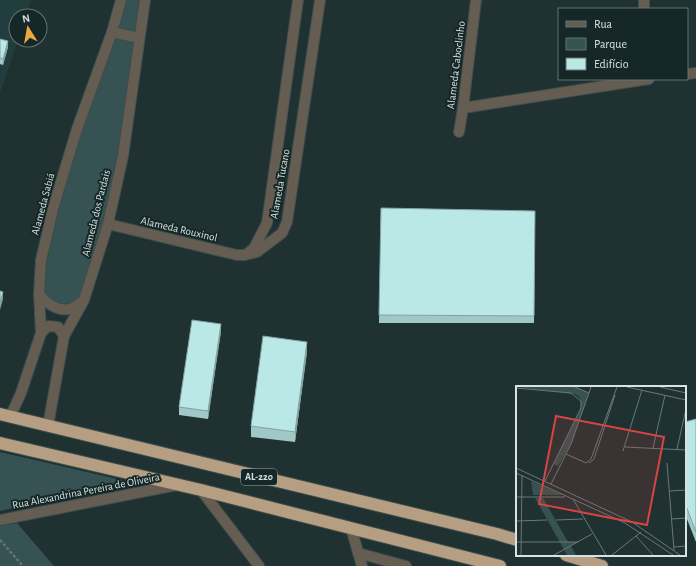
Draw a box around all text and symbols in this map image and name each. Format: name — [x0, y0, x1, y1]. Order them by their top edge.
north arrow — [8, 8, 48, 48]
legend — [558, 8, 688, 80]
text: N — [21, 13, 31, 25]
text: Rua — [594, 18, 613, 30]
street label: Alameda Caboclinho — [445, 20, 467, 110]
text: Parque — [594, 38, 627, 50]
text: Edifício — [594, 58, 629, 70]
street label: Alameda Tucano — [268, 148, 292, 220]
street label: Alameda dos Pardais — [80, 169, 112, 257]
street label: Alameda Sabiá — [29, 172, 57, 236]
street label: Alameda Rouxinol — [140, 215, 218, 243]
inset map — [516, 386, 686, 556]
road number: AL-220 — [241, 469, 277, 485]
street label: Rua Alexandrina Pereira de Oliveira — [11, 471, 161, 511]

